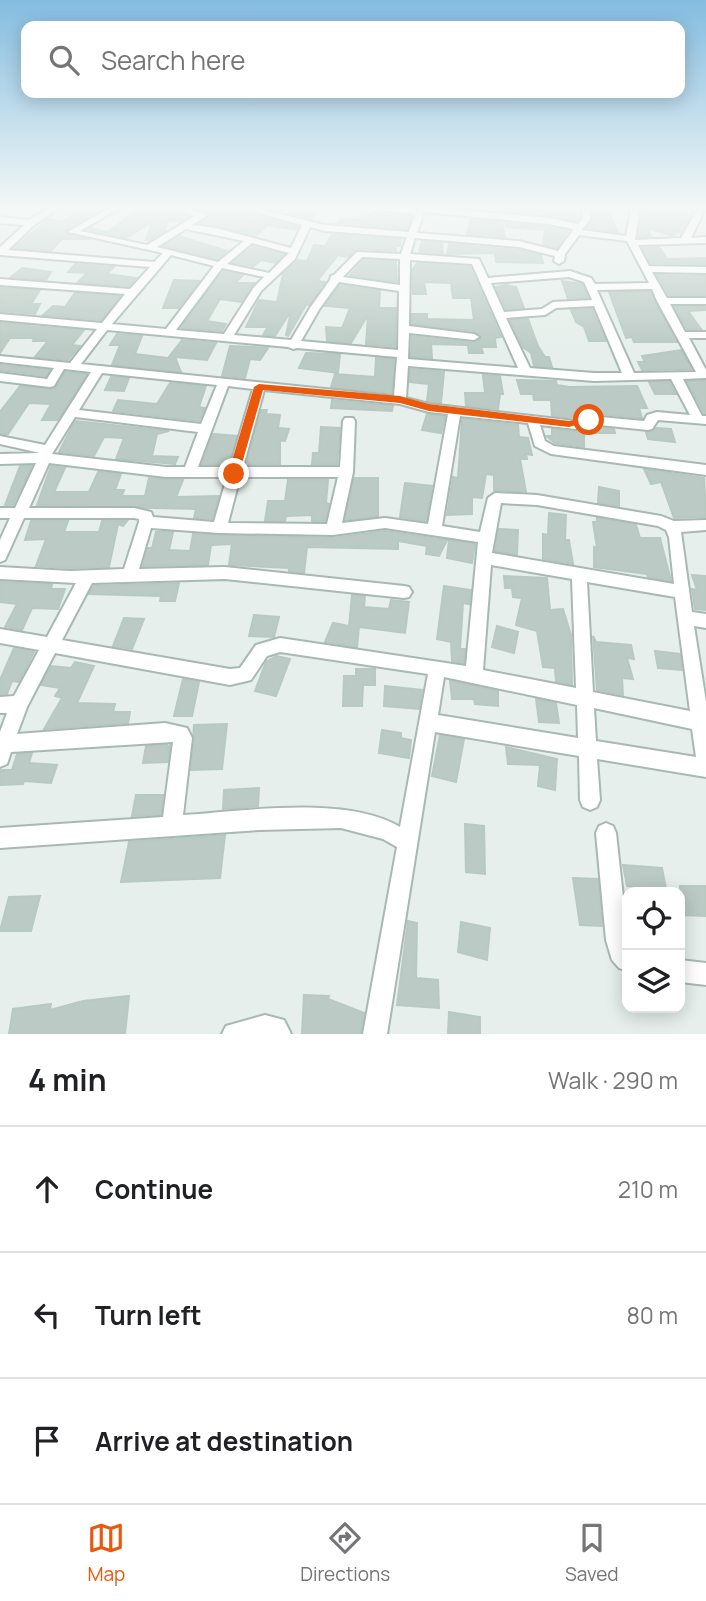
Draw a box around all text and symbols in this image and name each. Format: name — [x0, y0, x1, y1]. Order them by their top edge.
search box — [21, 21, 685, 98]
icon: search — [45, 41, 83, 79]
text: Search here — [101, 42, 246, 78]
route start — [573, 404, 604, 435]
route end — [218, 458, 249, 489]
map controls — [622, 887, 685, 1013]
button: locate — [622, 887, 685, 950]
button: layers — [622, 950, 685, 1013]
text: 4 min — [28, 1059, 106, 1100]
text: Walk · 290 m — [548, 1064, 678, 1096]
icon: ahead — [28, 1170, 66, 1208]
text: Continue — [95, 1171, 213, 1207]
text: 210 m — [618, 1173, 678, 1205]
icon: left — [28, 1296, 66, 1334]
text: Turn left — [95, 1297, 202, 1333]
text: 80 m — [627, 1299, 678, 1331]
icon: arrive — [28, 1422, 66, 1460]
text: Arrive at destination — [95, 1423, 353, 1459]
tab: Map — [87, 1519, 125, 1587]
tab: Directions — [300, 1519, 390, 1587]
tab: Saved — [565, 1519, 619, 1587]

